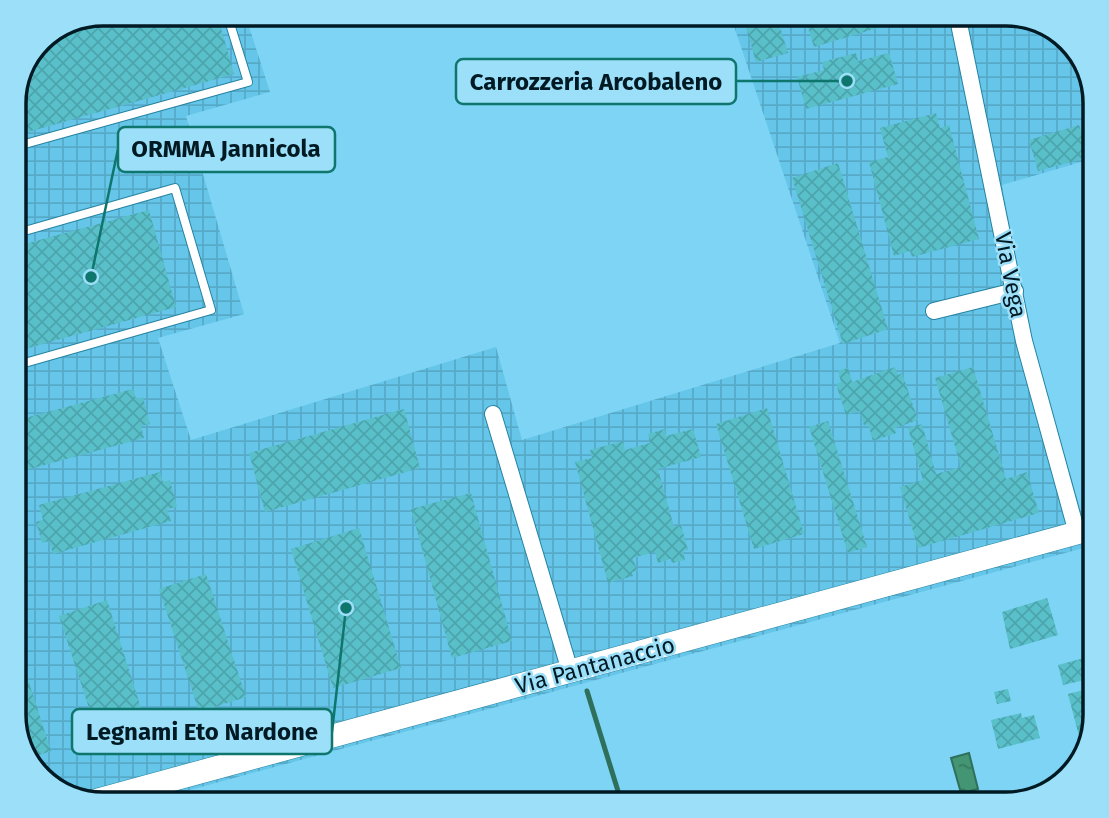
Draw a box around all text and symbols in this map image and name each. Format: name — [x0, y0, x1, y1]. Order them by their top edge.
callout: Carrozzeria Arcobaleno — [456, 59, 736, 104]
text: Carrozzeria Arcobaleno — [470, 68, 722, 96]
callout: ORMMA Jannicola — [118, 127, 335, 172]
text: ORMMA Jannicola — [131, 135, 321, 163]
street label: Via Vega — [989, 230, 1033, 320]
street label: Via Pantanaccio — [512, 630, 678, 700]
callout: Legnami Eto Nardone — [72, 709, 332, 754]
text: Legnami Eto Nardone — [86, 718, 318, 746]

